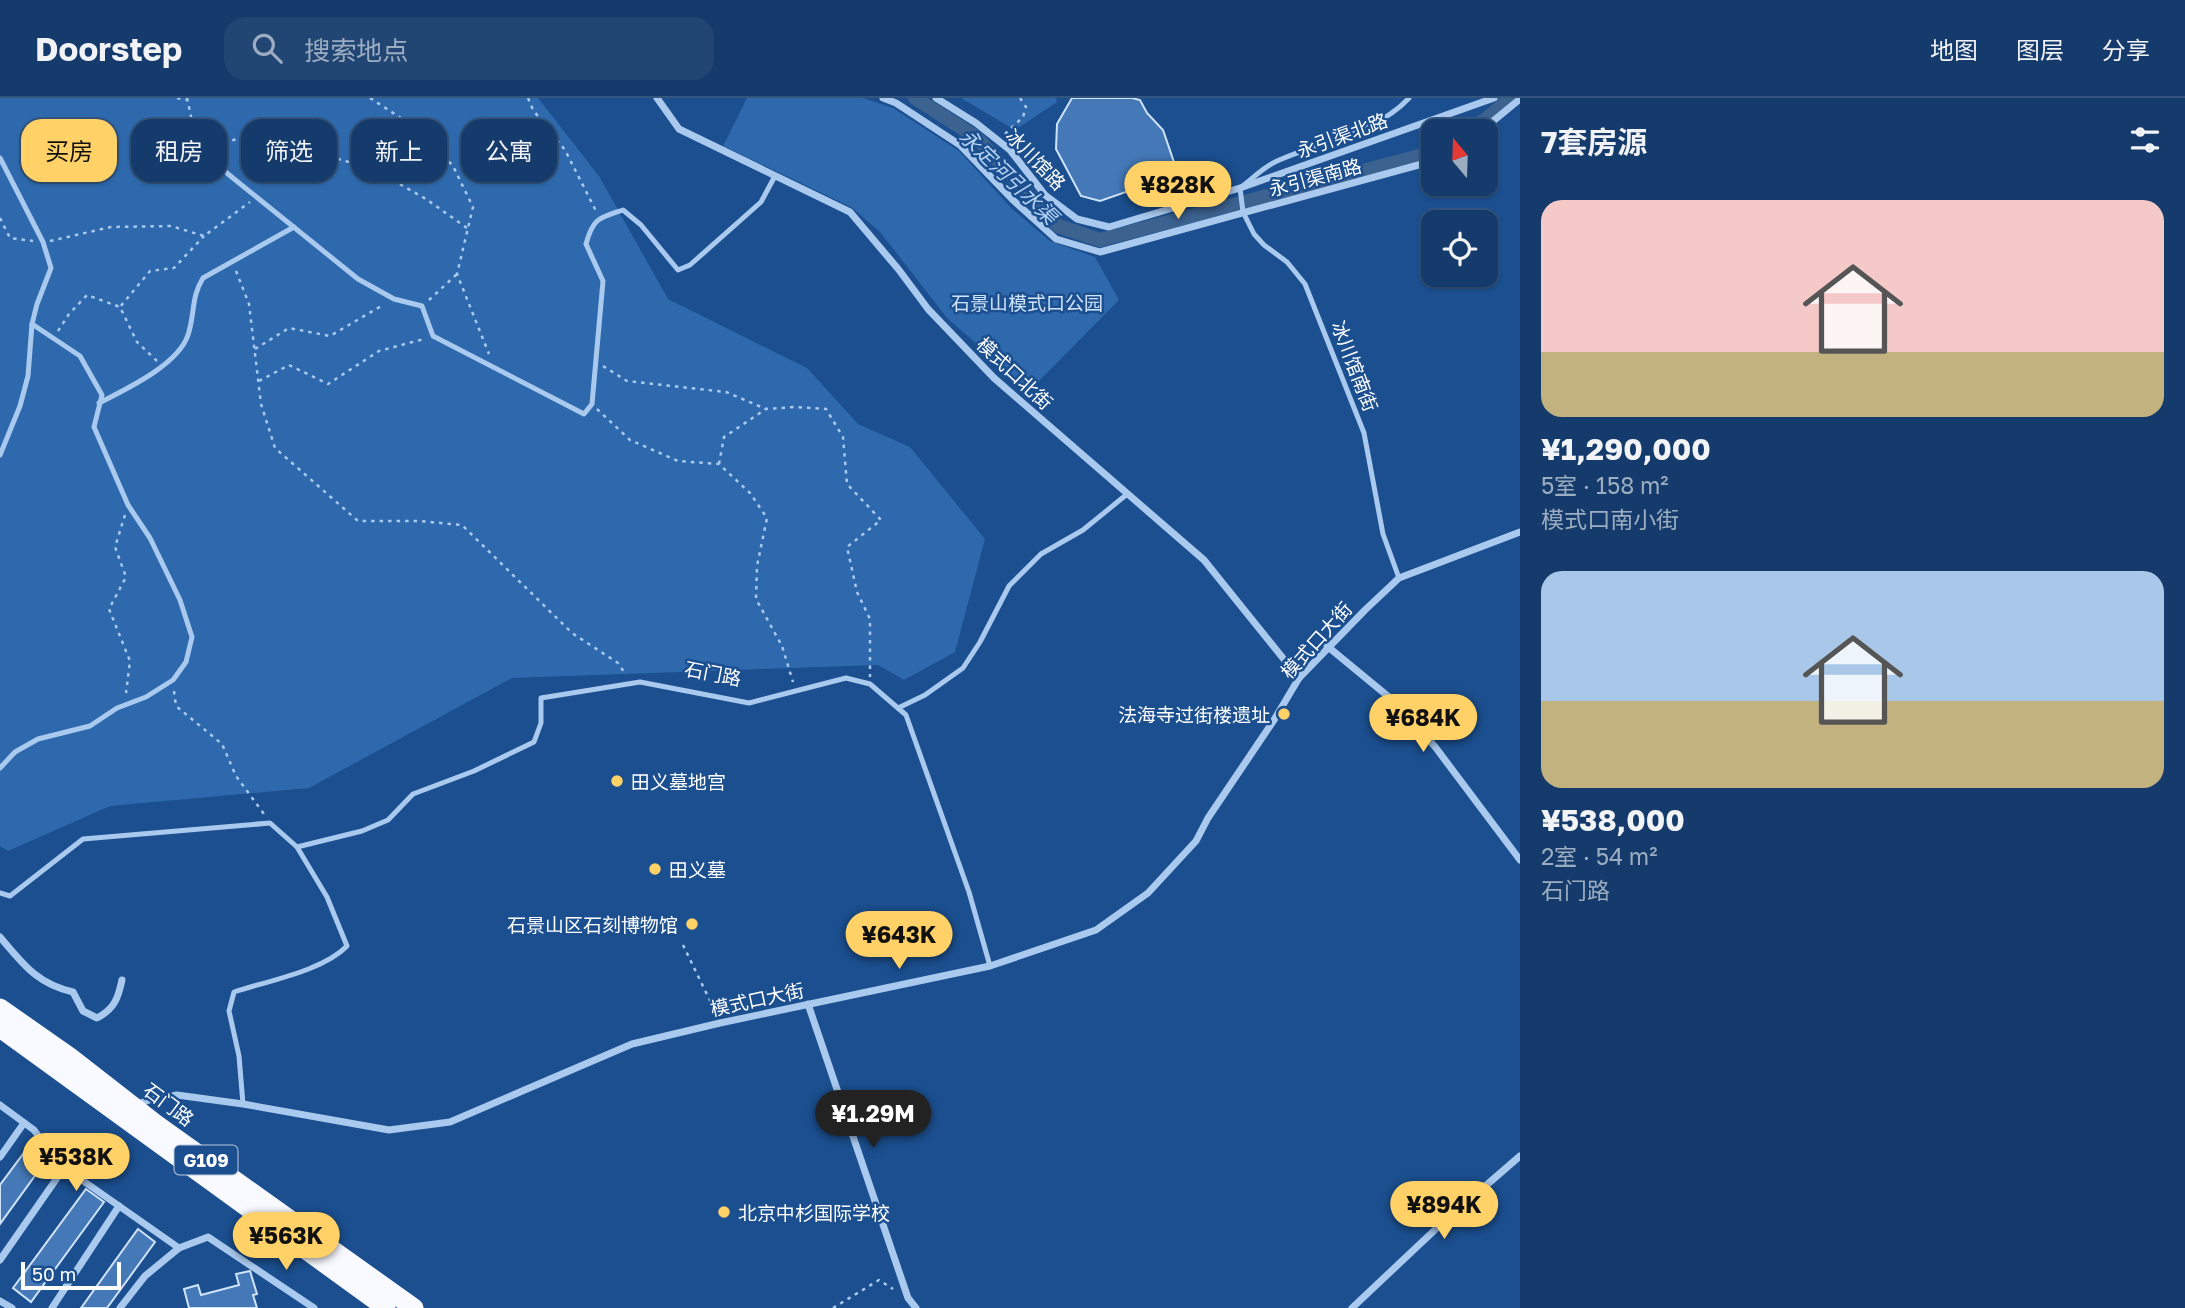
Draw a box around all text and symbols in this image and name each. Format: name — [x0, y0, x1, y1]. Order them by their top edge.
search box — [224, 17, 714, 80]
text: Doorstep — [35, 29, 182, 68]
icon: search — [248, 29, 286, 67]
text: 搜索地点 — [304, 35, 408, 66]
text: 地图 — [1930, 35, 1978, 64]
text: 图层 — [2016, 35, 2064, 64]
text: 分享 — [2102, 35, 2150, 64]
street label: 永引渠北路 — [1293, 108, 1391, 162]
chip: 买房 — [21, 119, 117, 182]
chip: 租房 — [131, 119, 227, 182]
chip: 筛选 — [241, 119, 337, 182]
chip: 新上 — [351, 119, 447, 182]
chip: 公寓 — [461, 119, 557, 182]
north arrow — [1421, 119, 1498, 196]
map controls — [1421, 119, 1498, 287]
icon: filters — [2126, 121, 2164, 159]
water label: 永定河引水渠 — [955, 123, 1066, 231]
street label: 冰川馆路 — [1001, 124, 1071, 194]
text: 7套房源 — [1541, 124, 1647, 160]
street label: 永引渠南路 — [1266, 154, 1364, 200]
pin: ¥828K — [1129, 162, 1227, 221]
text: ¥828K — [1140, 170, 1216, 198]
button: locate — [1421, 210, 1498, 287]
icon: home — [1790, 246, 1916, 372]
park label: 石景山模式口公园 — [951, 291, 1103, 314]
street label: 冰川馆南街 — [1327, 318, 1383, 414]
street label: 模式口北街 — [972, 332, 1058, 414]
text: ¥1,290,000 — [1541, 431, 1711, 467]
text: 5室 · 158 m² — [1541, 471, 1669, 499]
text: 模式口南小街 — [1541, 505, 1679, 533]
street label: 模式口大街 — [1276, 597, 1356, 683]
icon: home — [1790, 617, 1916, 743]
street label: 石门路 — [683, 656, 743, 690]
pin: ¥684K — [1374, 694, 1472, 754]
place label: 法海寺过街楼遗址 — [1118, 703, 1270, 726]
text: ¥684K — [1385, 703, 1461, 731]
marker: 法海寺过街楼遗址 — [1276, 706, 1292, 722]
place label: 田义墓地宫 — [631, 770, 726, 793]
marker: 田义墓地宫 — [609, 773, 625, 789]
text: ¥538,000 — [1541, 802, 1685, 838]
text: 2室 · 54 m² — [1541, 842, 1658, 870]
place label: 田义墓 — [669, 858, 726, 881]
marker: 田义墓 — [647, 861, 663, 877]
text: 石门路 — [1541, 876, 1610, 904]
pin: ¥643K — [850, 912, 948, 971]
place label: 石景山区石刻博物馆 — [507, 913, 678, 936]
marker: 石景山区石刻博物馆 — [684, 916, 700, 932]
text: ¥643K — [862, 920, 936, 948]
street label: 模式口大街 — [708, 978, 806, 1020]
street label: 石门路 — [139, 1078, 199, 1130]
pin: ¥1.29M — [816, 1090, 930, 1150]
text: ¥1.29M — [831, 1099, 915, 1127]
pin: ¥538K — [27, 1134, 125, 1193]
text: ¥538K — [39, 1142, 113, 1170]
road number: G109 — [174, 1146, 238, 1175]
pin: ¥894K — [1395, 1182, 1493, 1241]
text: ¥894K — [1406, 1190, 1482, 1218]
place label: 北京中杉国际学校 — [738, 1201, 890, 1224]
marker: 北京中杉国际学校 — [716, 1204, 732, 1220]
pin: ¥563K — [237, 1212, 335, 1272]
text: ¥563K — [249, 1221, 323, 1249]
scale bar — [21, 1259, 121, 1291]
text: 50 m — [32, 1262, 76, 1285]

